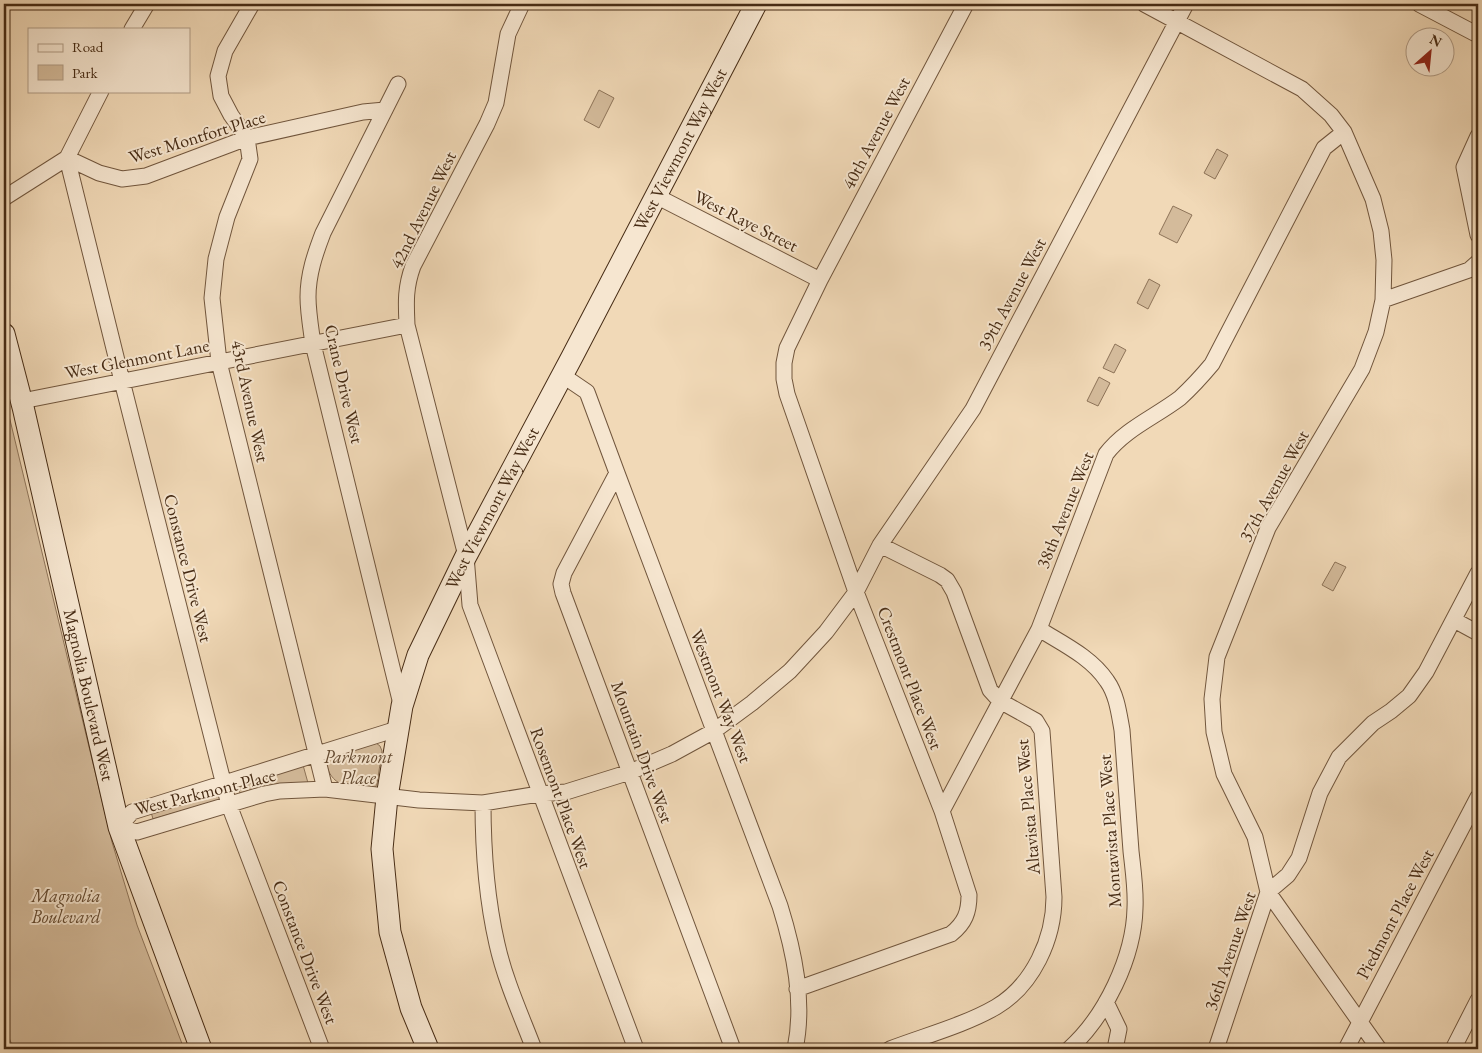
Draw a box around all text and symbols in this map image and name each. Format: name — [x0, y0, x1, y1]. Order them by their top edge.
legend — [28, 28, 190, 92]
north arrow — [1404, 28, 1454, 78]
text: N — [1427, 30, 1446, 51]
text: Road — [72, 37, 104, 56]
text: Park — [72, 63, 99, 82]
street label: West Viewmont Way West — [628, 64, 732, 235]
street label: 40th Avenue West — [836, 72, 915, 193]
street label: West Montfort Place — [126, 105, 268, 168]
street label: 42nd Avenue West — [384, 147, 461, 272]
street label: West Raye Street — [690, 184, 803, 257]
street label: 39th Avenue West — [972, 233, 1051, 354]
street label: Crane Drive West — [320, 322, 369, 446]
street label: West Glenmont Lane — [63, 333, 211, 384]
street label: 43rd Avenue West — [226, 338, 275, 464]
street label: West Viewmont Way West — [440, 422, 544, 593]
street label: 37th Avenue West — [1233, 426, 1314, 546]
street label: 38th Avenue West — [1031, 448, 1099, 572]
street label: Constance Drive West — [159, 491, 218, 645]
street label: Crestmont Place West — [873, 603, 948, 753]
street label: Magnolia Boulevard West — [59, 607, 120, 784]
street label: Westmont Way West — [685, 626, 758, 766]
street label: Mountain Drive West — [606, 678, 679, 826]
street label: Rosemont Place West — [525, 724, 598, 872]
street label: Altavista Place West — [1010, 738, 1045, 877]
park label: Parkmont Place — [324, 745, 393, 789]
street label: Montavista Place West — [1093, 753, 1126, 908]
street label: West Parkmont Place — [132, 763, 278, 820]
street label: Piedmont Place West — [1351, 844, 1439, 983]
street label: Constance Drive West — [267, 877, 344, 1027]
park label: Magnolia Boulevard — [30, 884, 101, 928]
street label: 36th Avenue West — [1198, 888, 1261, 1013]

